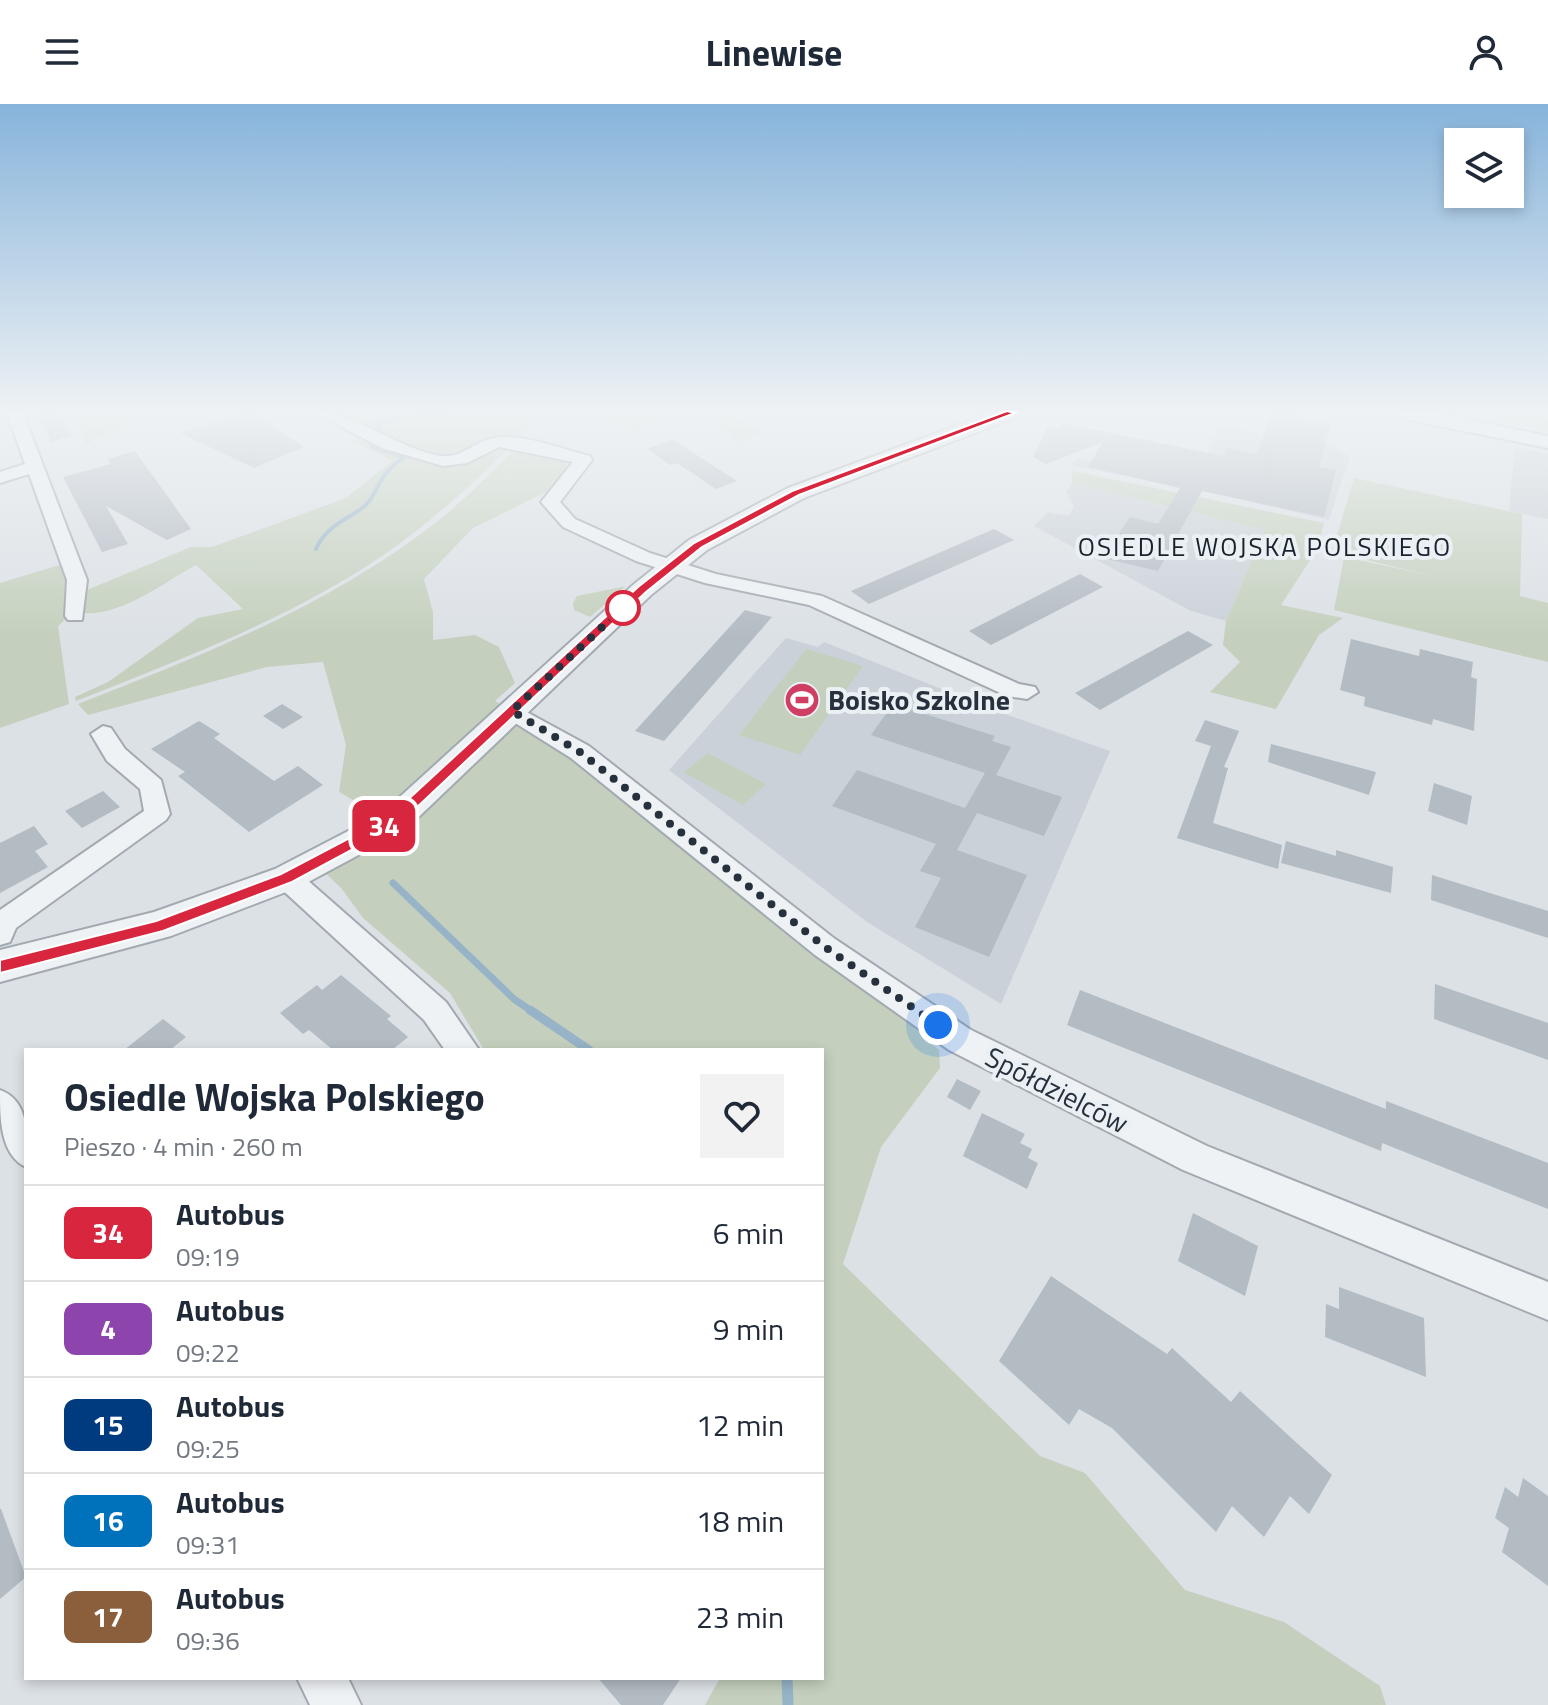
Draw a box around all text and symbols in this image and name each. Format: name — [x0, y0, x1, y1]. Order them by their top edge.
text: Linewise — [706, 25, 842, 80]
icon: menu — [40, 30, 84, 74]
icon: person — [1464, 30, 1508, 74]
map controls — [1444, 128, 1524, 208]
button: layers — [1444, 128, 1524, 208]
district label: OSIEDLE WOJSKA POLSKIEGO — [1078, 527, 1452, 566]
unlabelled marker — [606, 591, 640, 625]
place label: Boisko Szkolne — [828, 678, 1010, 721]
sports icon: Boisko Szkolne — [783, 681, 821, 719]
line badge: 34 — [348, 800, 420, 852]
text: 34 — [368, 804, 400, 847]
your location — [918, 1005, 958, 1045]
street label: Spółdzielców — [978, 1035, 1136, 1144]
text: Osiedle Wojska Polskiego — [64, 1068, 485, 1126]
button: heart — [700, 1074, 784, 1158]
text: Pieszo · 4 min · 260 m — [64, 1127, 303, 1166]
text: Autobus — [176, 1191, 285, 1237]
text: 6 min — [713, 1210, 784, 1256]
text: 34 — [92, 1211, 124, 1254]
text: 09:19 — [176, 1237, 240, 1276]
text: Autobus — [176, 1287, 285, 1333]
text: 9 min — [713, 1306, 784, 1352]
text: 4 — [100, 1307, 116, 1350]
text: 09:22 — [176, 1333, 240, 1372]
text: Autobus — [176, 1383, 285, 1429]
text: 12 min — [696, 1402, 784, 1448]
text: 15 — [92, 1403, 124, 1446]
text: 09:25 — [176, 1429, 240, 1468]
text: Autobus — [176, 1479, 285, 1525]
text: 18 min — [696, 1498, 784, 1544]
text: 16 — [92, 1499, 124, 1542]
text: 09:31 — [176, 1525, 240, 1564]
text: Autobus — [176, 1575, 285, 1621]
text: 23 min — [696, 1594, 784, 1640]
text: 17 — [92, 1595, 124, 1638]
text: 09:36 — [176, 1621, 240, 1660]

